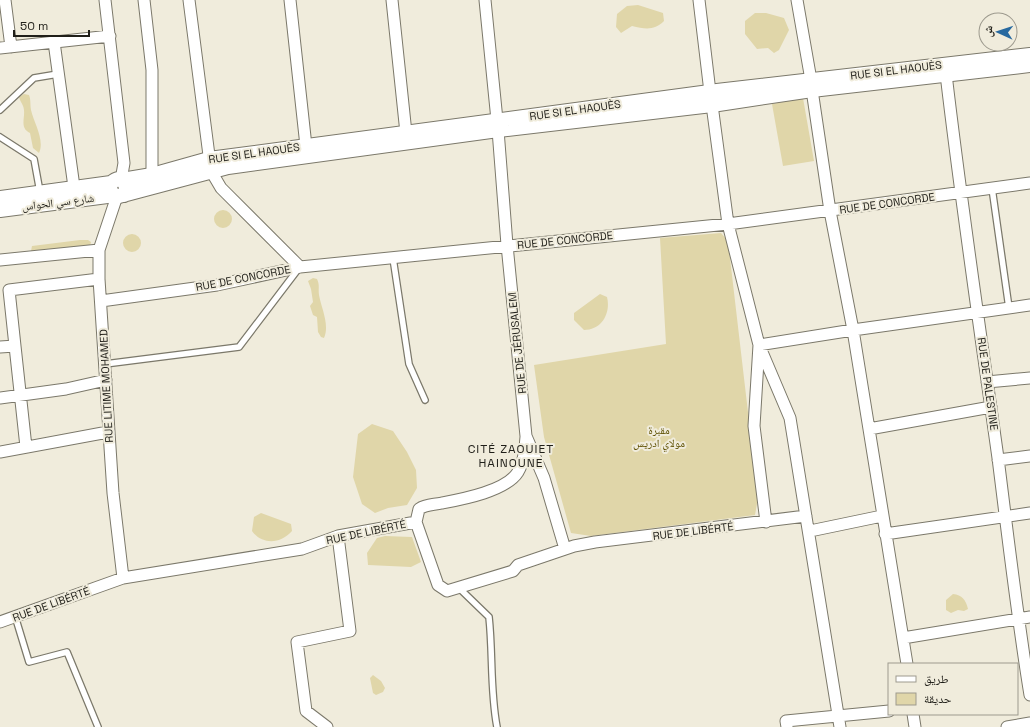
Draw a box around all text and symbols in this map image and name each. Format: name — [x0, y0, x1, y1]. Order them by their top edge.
scale bar — [14, 12, 89, 38]
north arrow — [978, 12, 1018, 52]
text: 50 m — [20, 18, 48, 34]
text: ش — [981, 25, 996, 38]
street label: RUE SI EL HAOUÈS — [850, 57, 943, 83]
street label: RUE SI EL HAOUÈS — [529, 97, 622, 123]
street label: RUE SI EL HAOUÈS — [208, 140, 301, 166]
street label: RUE DE CONCORDE — [838, 189, 936, 217]
street label: شارع سي الحواس — [21, 191, 95, 215]
street label: RUE DE CONCORDE — [516, 228, 614, 252]
street label: RUE DE CONCORDE — [194, 262, 292, 294]
street label: RUE DE JÉRUSALEM — [505, 292, 529, 394]
street label: RUE LITIME MOHAMED — [96, 329, 116, 443]
street label: RUE DE PALESTINE — [975, 337, 1001, 431]
park label: مقبرة مولاي ادريس — [633, 423, 685, 452]
district label: CITÉ ZAOUIET HAINOUNE — [468, 441, 554, 471]
street label: RUE DE LIBÉRTÉ — [325, 517, 407, 547]
street label: RUE DE LIBÉRTÉ — [652, 519, 734, 543]
street label: RUE DE LIBÉRTÉ — [10, 584, 92, 624]
legend — [888, 663, 1018, 715]
text: طريق — [924, 671, 949, 687]
text: حديقة — [924, 691, 952, 707]

